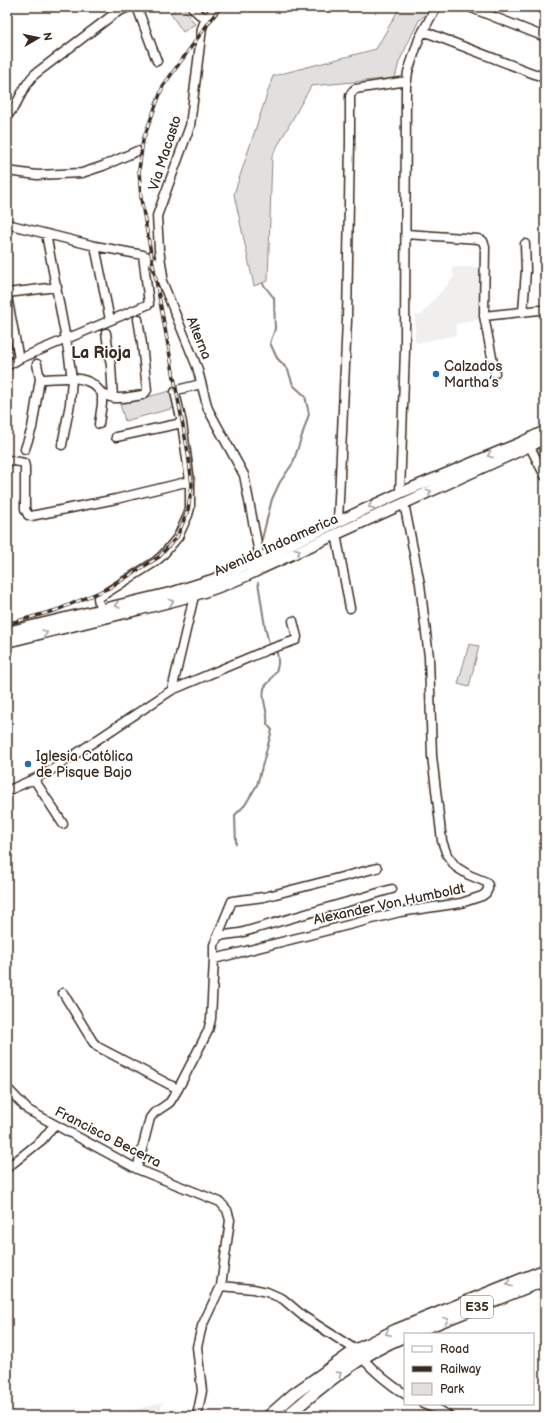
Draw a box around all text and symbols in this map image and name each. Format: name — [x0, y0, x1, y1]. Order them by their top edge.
north arrow — [18, 18, 58, 58]
text: N — [40, 31, 54, 42]
street label: Via Macasto — [145, 113, 185, 193]
street label: Alterna — [183, 314, 215, 362]
district label: La Rioja — [71, 344, 131, 363]
place label: Calzados Martha’s — [444, 358, 502, 391]
marker: Calzados Martha’s — [431, 369, 441, 379]
one-way arrow — [487, 451, 494, 459]
one-way arrow — [424, 489, 432, 497]
one-way arrow — [367, 501, 375, 509]
street label: Avenida Indoamerica — [211, 510, 341, 580]
one-way arrow — [293, 548, 301, 556]
one-way arrow — [167, 598, 174, 607]
one-way arrow — [114, 601, 120, 609]
one-way arrow — [41, 629, 48, 638]
place label: Iglesia Católica de Pisque Bajo — [36, 748, 133, 781]
marker: Iglesia Católica de Pisque Bajo — [23, 759, 33, 769]
street label: Alexander Von Humboldt — [312, 879, 467, 928]
street label: Francisco Becerra — [52, 1103, 164, 1171]
one-way arrow — [505, 1280, 512, 1288]
road number: E35 — [461, 1296, 493, 1318]
one-way arrow — [443, 1316, 450, 1324]
one-way arrow — [385, 1328, 393, 1336]
legend — [404, 1333, 534, 1405]
text: Road — [440, 1342, 469, 1357]
text: Railway — [440, 1362, 482, 1377]
one-way arrow — [335, 1372, 342, 1379]
text: Park — [440, 1382, 464, 1397]

